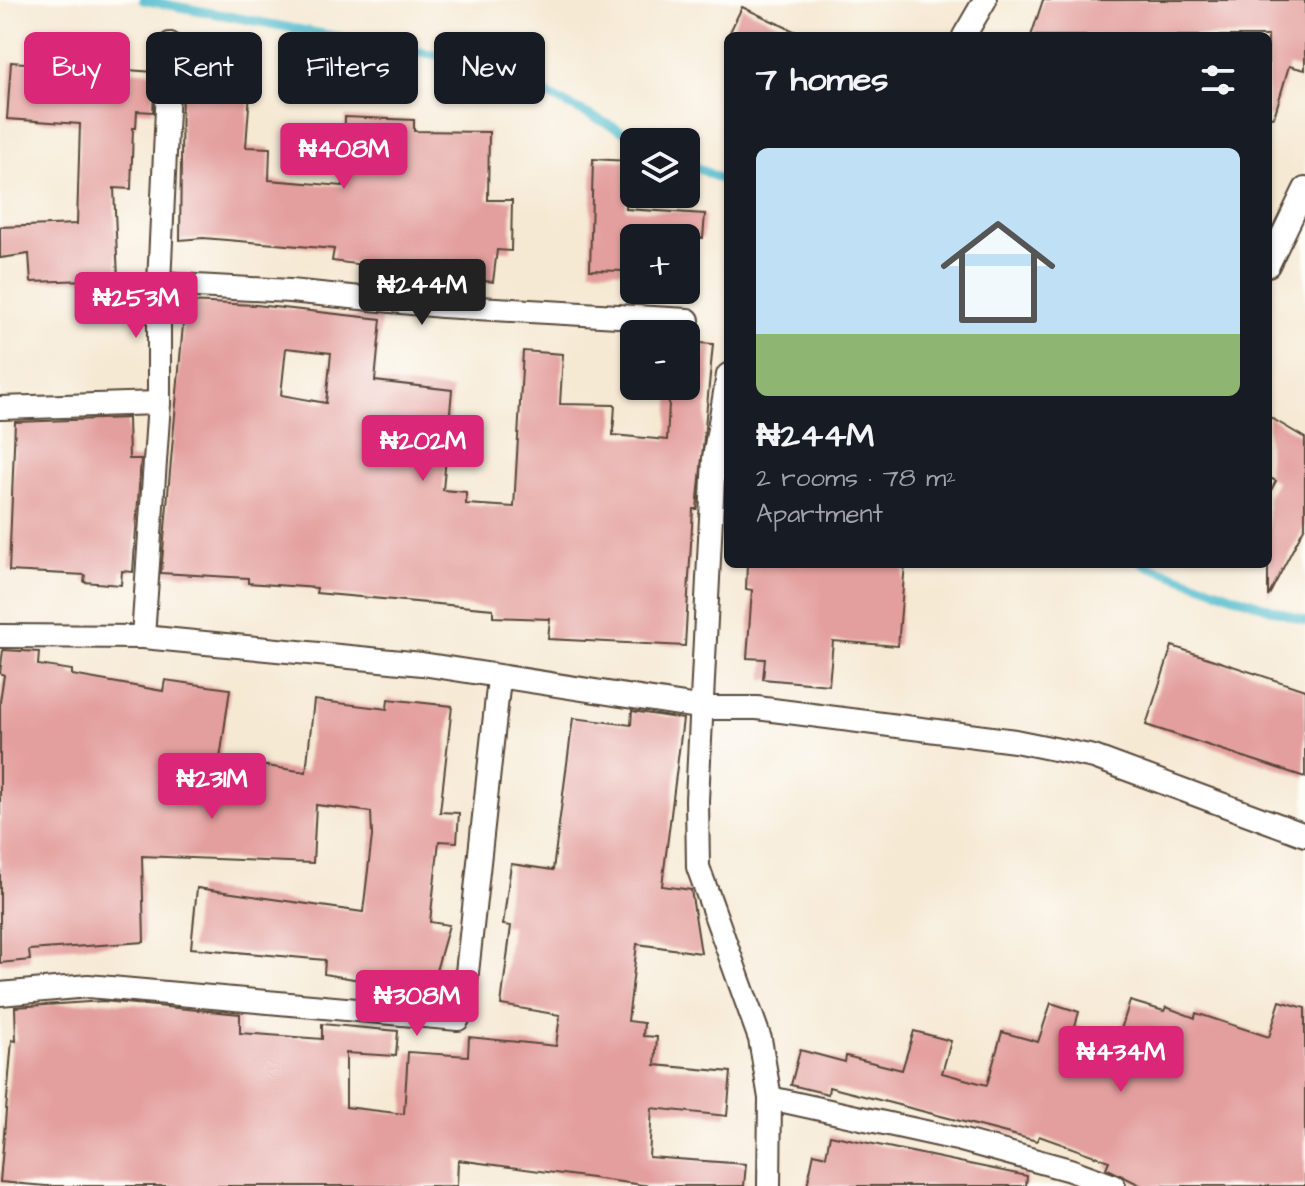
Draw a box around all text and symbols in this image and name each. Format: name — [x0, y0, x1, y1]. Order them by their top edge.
chip: Buy — [24, 32, 130, 104]
chip: Rent — [146, 32, 262, 104]
chip: Filters — [278, 32, 418, 104]
chip: New — [434, 32, 545, 104]
text: 7 homes — [756, 56, 888, 104]
icon: filters — [1196, 58, 1240, 102]
pin: ₦408M — [288, 123, 400, 191]
map controls — [620, 128, 700, 400]
button: layers — [620, 128, 700, 208]
text: ₦408M — [298, 131, 390, 167]
icon: home — [926, 200, 1070, 344]
button: + — [620, 224, 700, 304]
pin: ₦244M — [366, 259, 478, 327]
text: ₦244M — [377, 267, 467, 303]
pin: ₦253M — [80, 272, 192, 340]
text: ₦253M — [93, 280, 179, 316]
button: − — [620, 320, 700, 400]
text: ₦244M — [756, 412, 874, 460]
pin: ₦202M — [367, 415, 479, 483]
text: ₦202M — [380, 423, 466, 459]
text: 2 rooms · 78 m² — [756, 460, 956, 496]
text: Apartment — [756, 496, 883, 532]
pin: ₦231M — [156, 753, 268, 821]
text: ₦231M — [176, 761, 248, 797]
pin: ₦308M — [361, 970, 473, 1038]
text: ₦308M — [374, 978, 460, 1014]
pin: ₦434M — [1065, 1026, 1177, 1094]
text: ₦434M — [1077, 1034, 1165, 1070]

